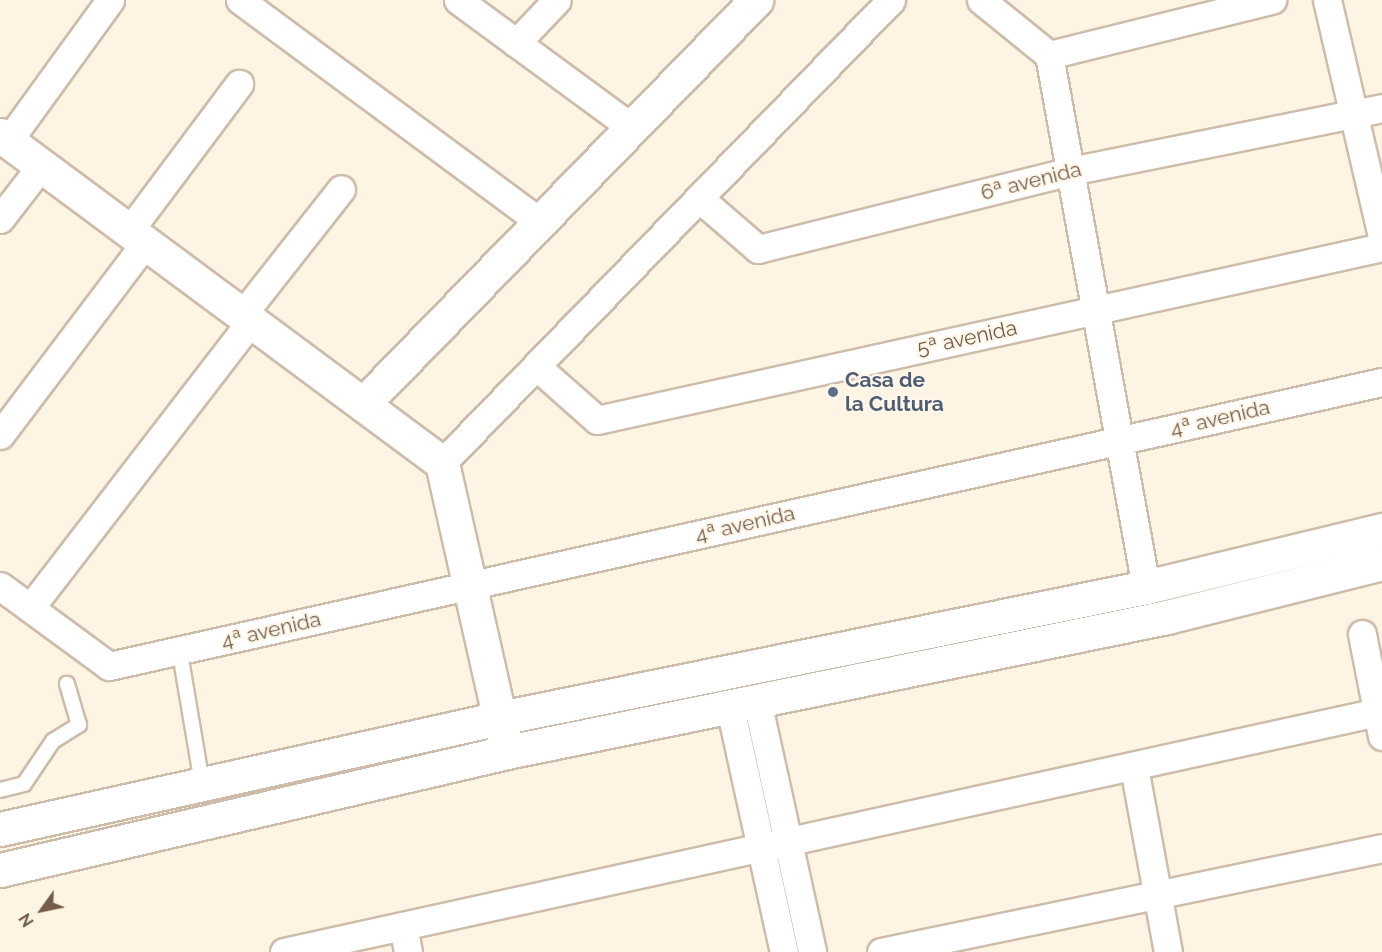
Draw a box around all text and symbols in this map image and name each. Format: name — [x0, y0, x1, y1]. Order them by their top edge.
street label: 6ª avenida — [978, 156, 1084, 206]
street label: 5ª avenida — [915, 315, 1019, 361]
place label: Casa de la Cultura — [845, 367, 944, 417]
marker: Casa de la Cultura — [826, 385, 840, 399]
street label: 4ª avenida — [1168, 394, 1272, 442]
street label: 4ª avenida — [693, 500, 797, 548]
street label: 4ª avenida — [219, 606, 323, 654]
north arrow — [12, 880, 72, 940]
text: N — [15, 910, 38, 930]

